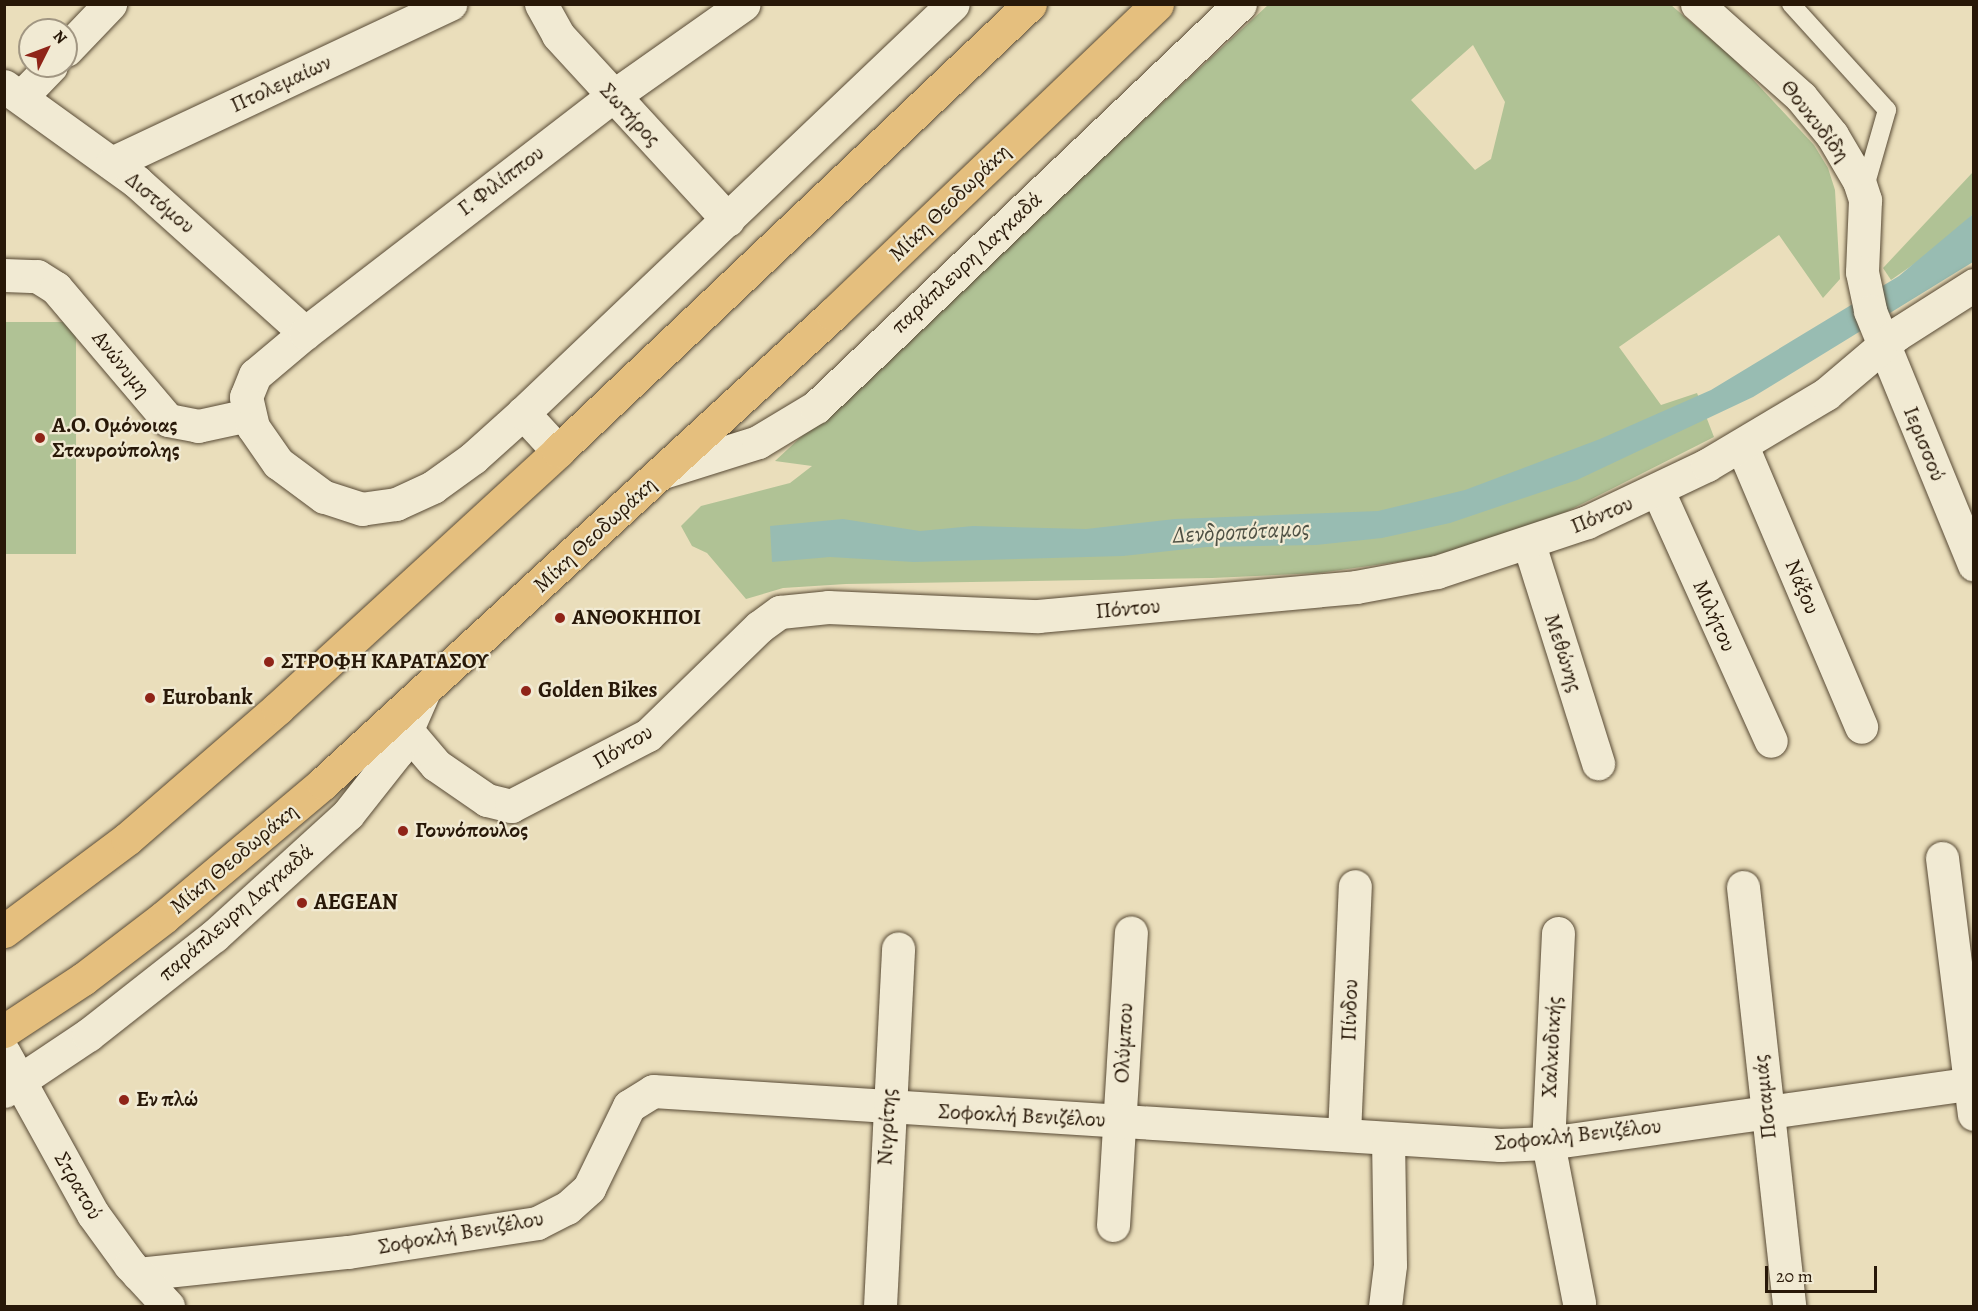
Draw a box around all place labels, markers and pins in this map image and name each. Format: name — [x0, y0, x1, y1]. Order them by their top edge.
place label: Α.Ο. Ομόνοιας Σταυρούπολης — [52, 412, 180, 464]
marker: Α.Ο. Ομόνοιας Σταυρούπολης — [33, 431, 47, 445]
place label: ΑΝΘΟΚΗΠΟΙ — [572, 605, 701, 631]
marker: ΑΝΘΟΚΗΠΟΙ — [553, 611, 567, 625]
place label: ΣΤΡΟΦΗ ΚΑΡΑΤΑΣΟΥ — [281, 649, 489, 675]
marker: ΣΤΡΟΦΗ ΚΑΡΑΤΑΣΟΥ — [262, 655, 276, 669]
place label: Golden Bikes — [538, 678, 658, 704]
marker: Golden Bikes — [519, 684, 533, 698]
place label: Eurobank — [162, 685, 253, 711]
marker: Eurobank — [143, 691, 157, 705]
place label: Γουνόπουλος — [415, 818, 528, 844]
marker: Γουνόπουλος — [396, 824, 410, 838]
place label: AEGEAN — [314, 890, 398, 916]
marker: AEGEAN — [295, 896, 309, 910]
place label: Εν πλώ — [136, 1087, 198, 1113]
marker: Εν πλώ — [117, 1093, 131, 1107]

